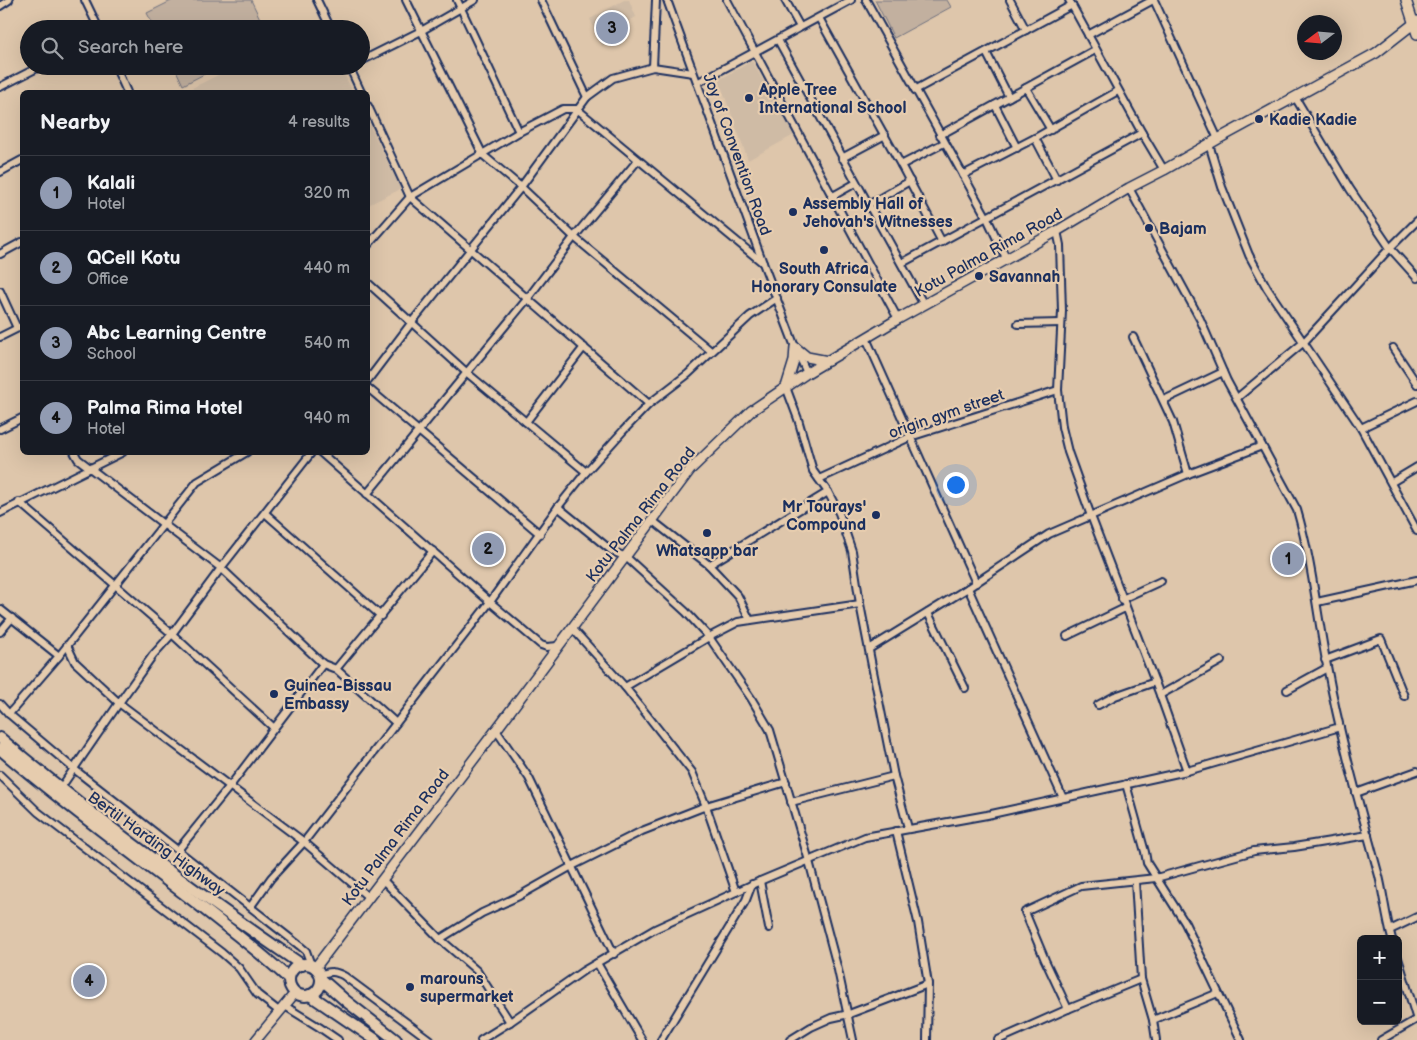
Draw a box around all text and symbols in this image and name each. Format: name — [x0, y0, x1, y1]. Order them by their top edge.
pin: 3 — [596, 9, 628, 47]
north arrow — [1297, 15, 1342, 60]
search box — [20, 20, 370, 75]
icon: search — [38, 34, 66, 62]
text: Search here — [78, 36, 183, 59]
street label: Joy of Convention Road — [698, 71, 775, 238]
place label: Apple Tree International School — [758, 81, 906, 118]
marker: Apple Tree International School — [743, 92, 755, 104]
text: Nearby — [40, 110, 110, 135]
place label: Kadie Kadie — [1269, 111, 1357, 130]
text: 4 results — [288, 113, 350, 132]
marker: Kadie Kadie — [1253, 113, 1265, 125]
text: Kalali — [87, 172, 135, 195]
text: 1 — [53, 184, 59, 203]
text: 320 m — [304, 184, 350, 203]
text: Hotel — [87, 195, 125, 214]
place label: Assembly Hall of Jehovah's Witnesses — [802, 195, 953, 232]
street label: Kotu Palma Rima Road — [911, 205, 1066, 302]
marker: Assembly Hall of Jehovah's Witnesses — [787, 206, 799, 218]
place label: Bajam — [1159, 220, 1207, 239]
marker: Bajam — [1143, 222, 1155, 234]
marker: South Africa Honorary Consulate — [818, 244, 830, 256]
text: QCell Kotu — [87, 247, 180, 270]
text: 2 — [51, 259, 61, 278]
text: 440 m — [304, 259, 350, 278]
place label: South Africa Honorary Consulate — [751, 260, 897, 297]
place label: Savannah — [989, 268, 1060, 287]
text: Office — [87, 270, 129, 289]
marker: Savannah — [973, 270, 985, 282]
text: Abc Learning Centre — [87, 322, 267, 345]
text: 3 — [51, 334, 61, 353]
text: 540 m — [304, 334, 350, 353]
text: School — [87, 345, 136, 364]
street label: origin gym street — [886, 386, 1007, 443]
text: Palma Rima Hotel — [87, 397, 243, 420]
text: 4 — [51, 409, 61, 428]
text: 940 m — [304, 409, 350, 428]
text: Hotel — [87, 420, 125, 439]
street label: Kotu Palma Rima Road — [583, 444, 700, 586]
your location — [943, 472, 969, 498]
place label: Mr Tourays' Compound — [782, 498, 866, 535]
marker: Mr Tourays' Compound — [870, 509, 882, 521]
marker: Whatsapp bar — [701, 527, 713, 539]
pin: 2 — [472, 530, 504, 568]
pin: 1 — [1272, 540, 1304, 578]
place label: Whatsapp bar — [656, 542, 759, 561]
place label: Guinea-Bissau Embassy — [284, 677, 392, 714]
marker: Guinea-Bissau Embassy — [268, 688, 280, 700]
street label: Kotu Palma Rima Road — [339, 766, 454, 910]
street label: Bertil Harding Highway — [84, 788, 229, 901]
map controls — [1357, 935, 1402, 1025]
button: + — [1357, 935, 1402, 980]
pin: 4 — [73, 962, 105, 1000]
place label: marouns supermarket — [420, 970, 514, 1007]
button: − — [1357, 980, 1402, 1025]
marker: marouns supermarket — [404, 981, 416, 993]

